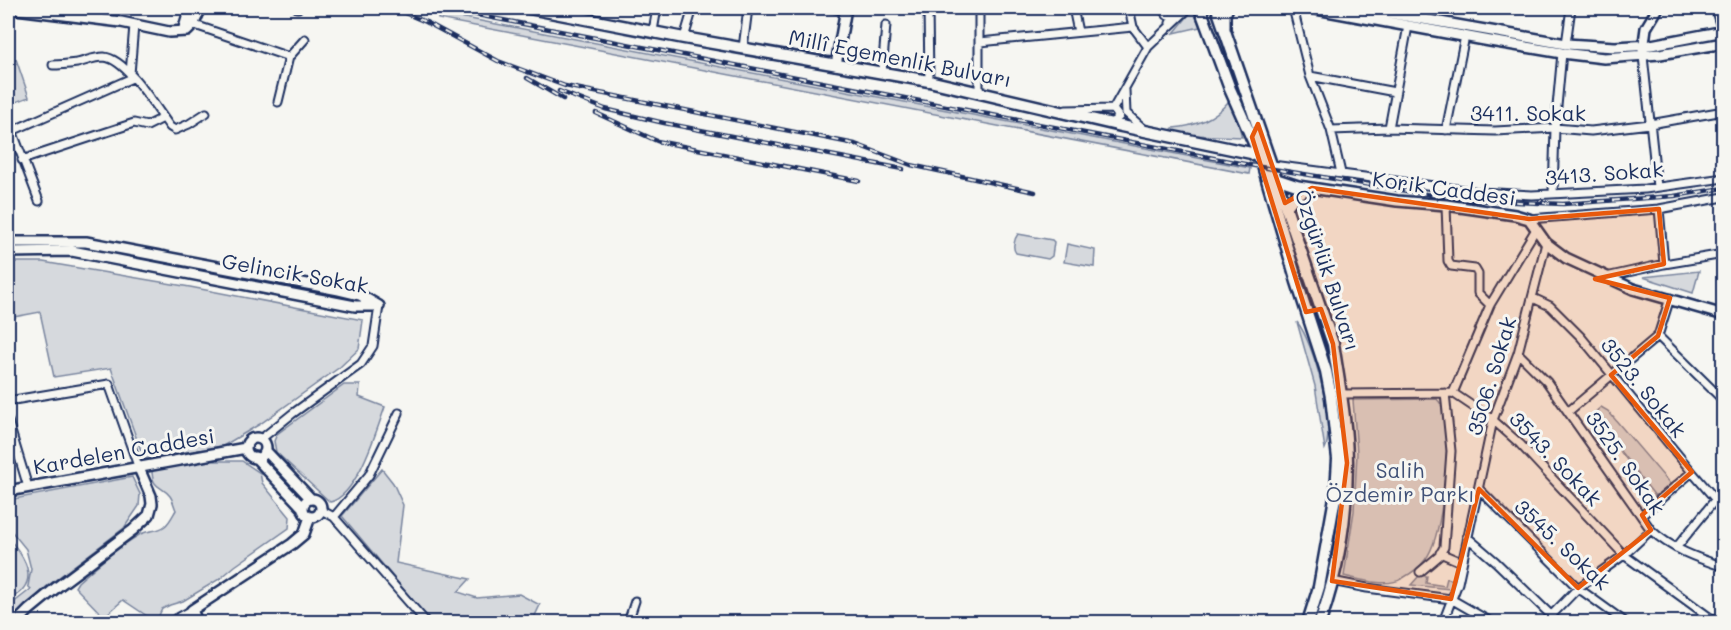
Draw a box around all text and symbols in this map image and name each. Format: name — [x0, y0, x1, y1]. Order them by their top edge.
street label: Millî Egemenlik Bulvarı — [787, 23, 1014, 92]
street label: 3411. Sokak — [1470, 99, 1586, 126]
street label: 3413. Sokak — [1544, 155, 1664, 190]
street label: Korik Caddesi — [1371, 164, 1518, 211]
street label: Özgürlük Bulvarı — [1290, 185, 1367, 354]
street label: Gelincik Sokak — [220, 246, 371, 299]
street label: 3506. Sokak — [1460, 313, 1521, 438]
street label: 3523. Sokak — [1596, 331, 1693, 443]
street label: 3543. Sokak — [1504, 405, 1608, 511]
street label: 3525. Sokak — [1580, 405, 1672, 519]
street label: Kardelen Caddesi — [31, 421, 217, 480]
park label: Salih Özdemir Parkı — [1325, 456, 1475, 507]
street label: 3545. Sokak — [1509, 493, 1617, 595]

